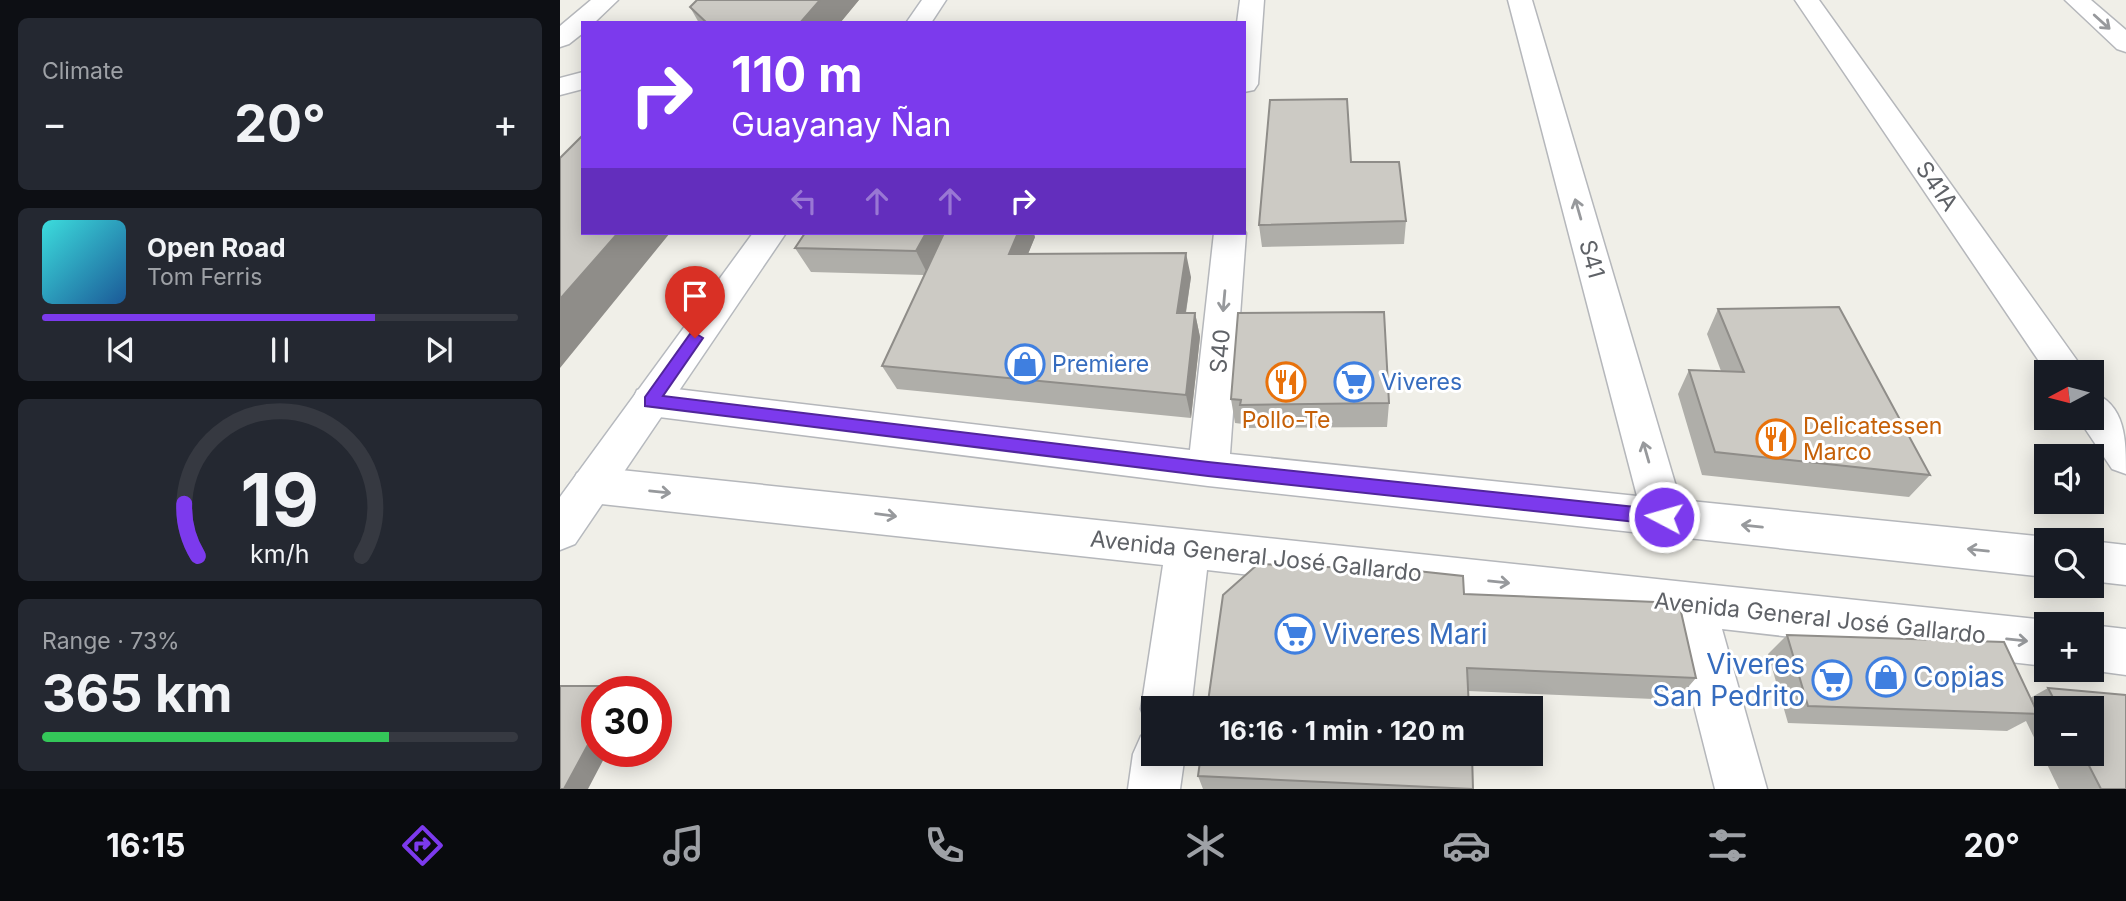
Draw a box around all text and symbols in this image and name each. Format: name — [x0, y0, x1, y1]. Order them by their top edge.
one-way arrow — [2092, 14, 2110, 30]
text: 110 m — [731, 45, 863, 104]
icon: right — [616, 49, 707, 140]
text: Climate — [42, 57, 124, 85]
text: 20° — [234, 92, 326, 155]
text: − — [42, 100, 67, 146]
text: + — [493, 100, 518, 146]
text: Guayanay Ñan — [731, 105, 951, 144]
street label: S41A — [1910, 156, 1964, 216]
icon: left — [785, 182, 823, 220]
icon: ahead — [858, 182, 896, 220]
icon: ahead — [931, 182, 969, 220]
icon: right — [1004, 182, 1042, 220]
one-way arrow — [1571, 198, 1584, 220]
text: Open Road — [147, 232, 286, 263]
street label: S41 — [1573, 237, 1611, 281]
text: Tom Ferris — [147, 263, 262, 291]
pin — [665, 266, 725, 338]
icon: arrive — [676, 277, 714, 315]
one-way arrow — [1217, 289, 1230, 312]
street label: S40 — [1204, 328, 1236, 374]
icon: previous — [102, 331, 140, 369]
icon: pause — [261, 331, 299, 369]
icon: next — [420, 331, 458, 369]
shop icon: Premiere — [1004, 343, 1046, 385]
place label: Premiere — [1052, 350, 1149, 378]
north arrow — [2034, 360, 2104, 430]
map controls — [2034, 360, 2104, 766]
restaurant icon: Pollo-Te — [1265, 361, 1307, 403]
supermarket icon: Viveres — [1333, 361, 1375, 403]
place label: Viveres — [1381, 368, 1462, 396]
place label: Pollo-Te — [1242, 406, 1330, 434]
place label: Delicatessen Marco — [1803, 412, 1942, 466]
restaurant icon: Delicatessen Marco — [1755, 418, 1797, 460]
one-way arrow — [1638, 441, 1651, 463]
button: sound — [2034, 444, 2104, 514]
text: 19 — [241, 455, 319, 544]
position arrow — [1627, 480, 1701, 554]
one-way arrow — [648, 486, 670, 499]
one-way arrow — [874, 508, 897, 521]
one-way arrow — [1741, 520, 1763, 533]
street label: Avenida General José Gallardo — [1089, 525, 1423, 587]
button: search — [2034, 528, 2104, 598]
text: km/h — [250, 538, 310, 568]
one-way arrow — [1967, 543, 1990, 556]
one-way arrow — [1487, 576, 1510, 589]
street label: Avenida General José Gallardo — [1653, 587, 1987, 649]
button: + — [2034, 612, 2104, 682]
supermarket icon: Viveres Mari — [1274, 613, 1316, 655]
place label: Viveres Mari — [1322, 617, 1487, 651]
text: Range · 73% — [42, 627, 180, 655]
one-way arrow — [2005, 634, 2028, 647]
place label: Viveres San Pedrito — [1652, 647, 1805, 713]
shop icon: Copias — [1865, 656, 1907, 698]
supermarket icon: Viveres San Pedrito — [1811, 659, 1853, 701]
place label: Copias — [1913, 660, 2005, 694]
text: 365 km — [42, 662, 233, 725]
speed limit sign: 30 — [581, 676, 672, 767]
button: − — [2034, 696, 2104, 766]
text: 16:16 · 1 min · 120 m — [1219, 715, 1465, 746]
icon: directions — [398, 821, 447, 870]
icon: music — [659, 821, 708, 870]
icon: phone — [920, 821, 969, 870]
icon: climate — [1181, 821, 1230, 870]
icon: car — [1442, 821, 1491, 870]
icon: filters — [1703, 821, 1752, 870]
text: 16:15 — [106, 826, 186, 865]
text: 20° — [1964, 826, 2020, 865]

